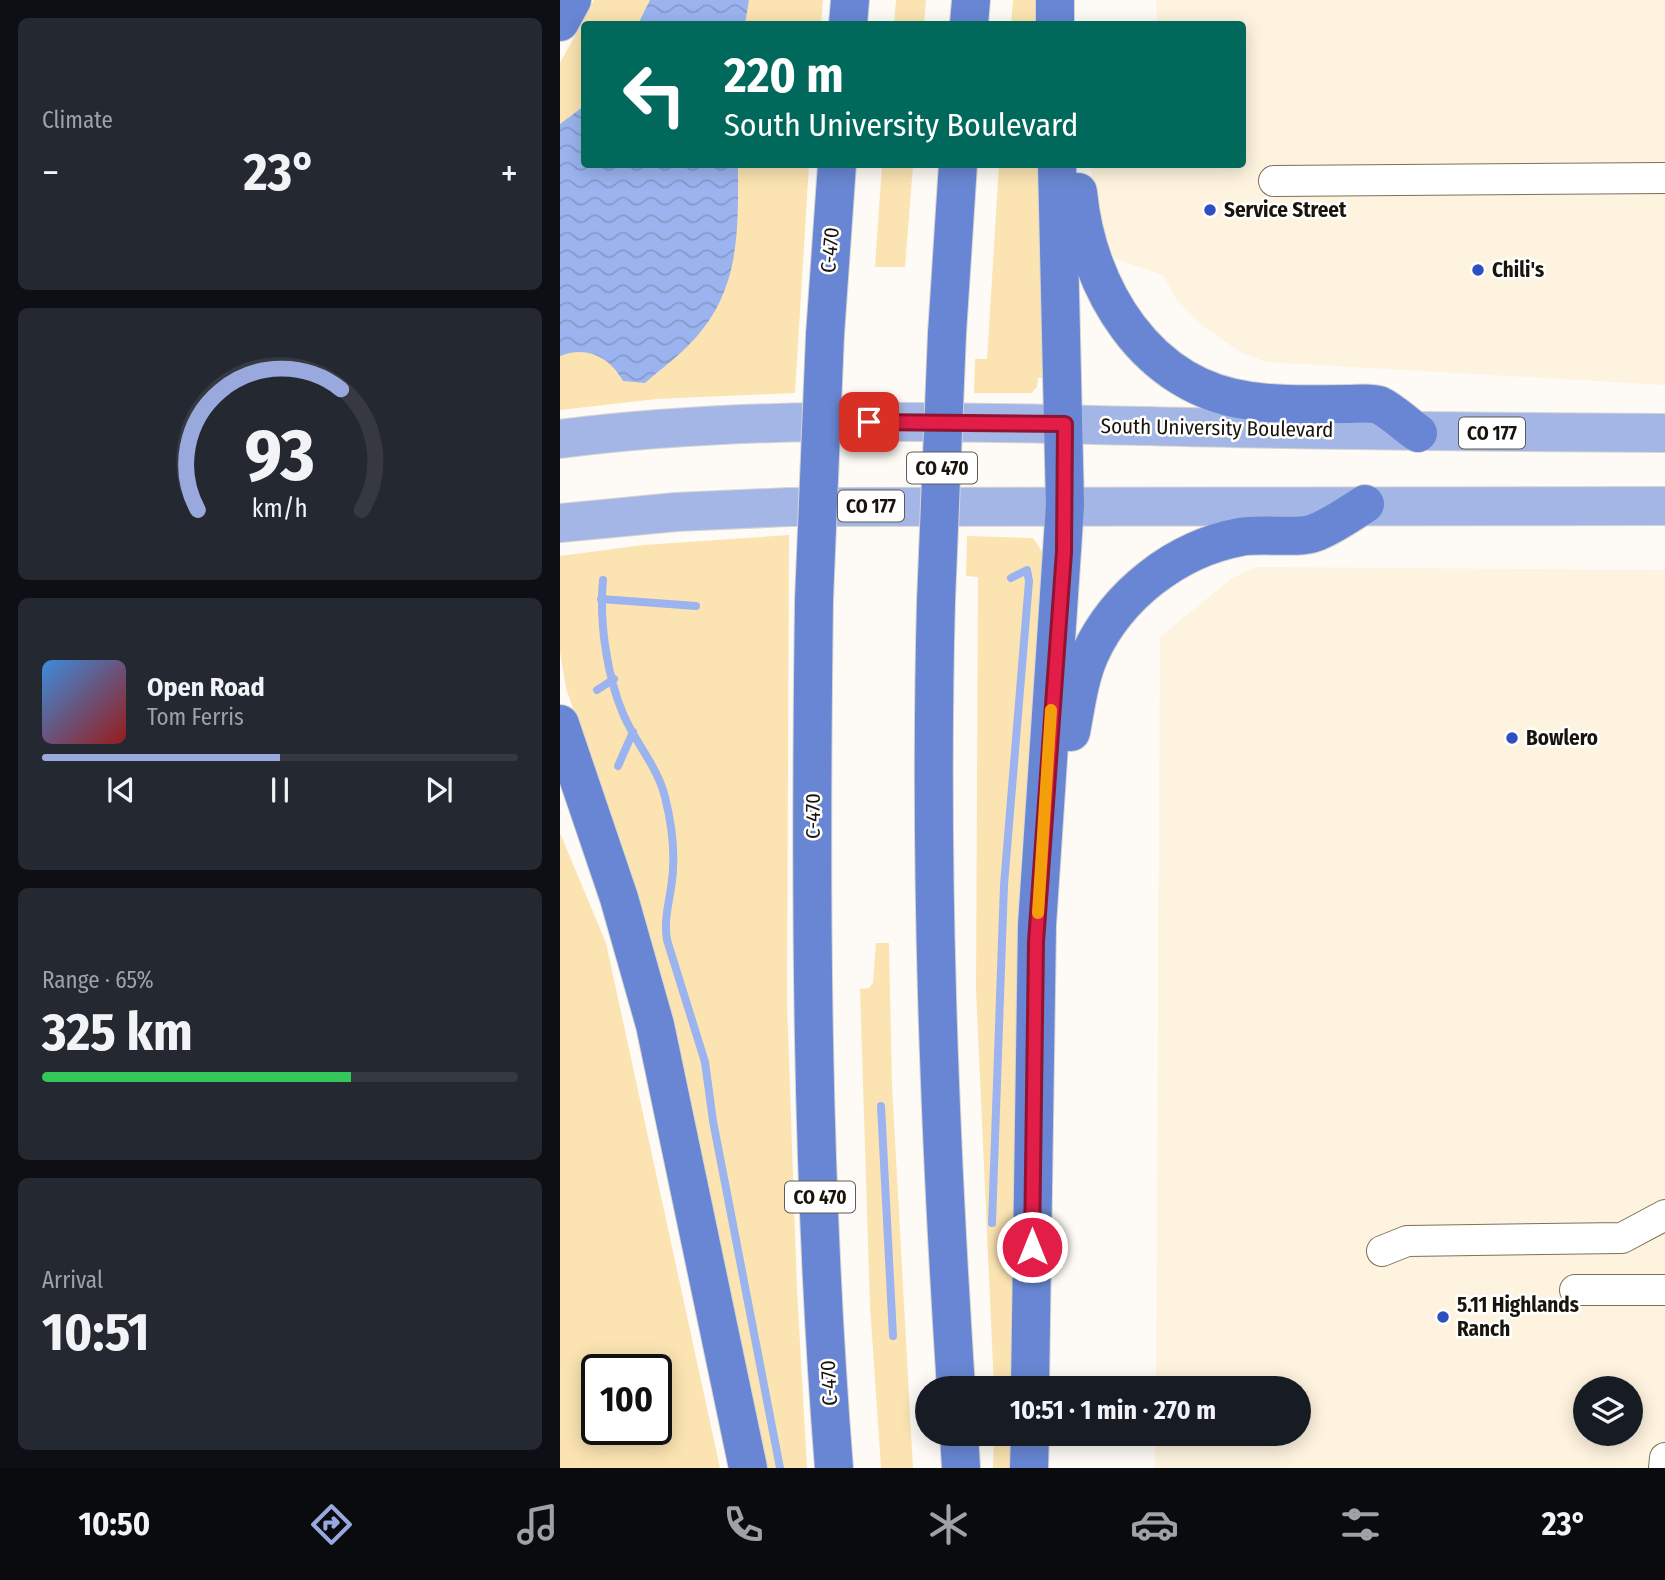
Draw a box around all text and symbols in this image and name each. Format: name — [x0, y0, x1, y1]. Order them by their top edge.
text: 220 m — [724, 46, 844, 105]
icon: left — [609, 49, 700, 140]
text: Climate — [42, 106, 113, 134]
text: South University Boulevard — [724, 106, 1079, 144]
text: 23° — [243, 141, 316, 204]
text: − — [42, 150, 59, 196]
text: + — [501, 150, 518, 196]
place label: Service Street — [1224, 197, 1347, 223]
marker: Service Street — [1202, 202, 1218, 218]
street label: C-470 — [815, 226, 845, 274]
place label: Chili's — [1492, 257, 1544, 283]
marker: Chili's — [1470, 262, 1486, 278]
pin — [839, 392, 899, 452]
icon: arrive — [850, 403, 888, 441]
text: 93 — [245, 412, 315, 499]
street label: South University Boulevard — [1100, 413, 1334, 443]
road number: CO 177 — [1459, 418, 1525, 448]
road number: CO 470 — [907, 453, 977, 484]
road number: CO 177 — [838, 491, 904, 522]
text: km/h — [252, 494, 308, 524]
text: Open Road — [147, 672, 265, 703]
text: Tom Ferris — [147, 703, 244, 731]
place label: Bowlero — [1526, 725, 1598, 751]
marker: Bowlero — [1504, 730, 1520, 746]
icon: previous — [102, 771, 140, 809]
icon: pause — [261, 771, 299, 809]
icon: next — [420, 771, 458, 809]
street label: C-470 — [800, 793, 826, 839]
text: Range · 65% — [42, 966, 154, 994]
text: 325 km — [42, 1001, 193, 1064]
road number: CO 470 — [785, 1182, 855, 1212]
position arrow — [995, 1210, 1069, 1284]
text: Arrival — [42, 1266, 103, 1294]
place label: 5.11 Highlands Ranch — [1457, 1292, 1579, 1342]
text: 10:51 — [42, 1301, 149, 1364]
marker: 5.11 Highlands Ranch — [1435, 1309, 1451, 1325]
speed limit sign: 100 — [581, 1354, 672, 1445]
street label: C-470 — [815, 1359, 843, 1407]
map controls — [1573, 1376, 1643, 1446]
button: layers — [1573, 1376, 1643, 1446]
text: 10:51 · 1 min · 270 m — [1010, 1395, 1216, 1426]
icon: directions — [307, 1500, 356, 1549]
icon: music — [513, 1500, 562, 1549]
icon: phone — [719, 1500, 768, 1549]
icon: climate — [924, 1500, 973, 1549]
icon: car — [1130, 1500, 1179, 1549]
icon: filters — [1336, 1500, 1385, 1549]
text: 10:50 — [78, 1505, 150, 1543]
text: 23° — [1542, 1505, 1587, 1543]

